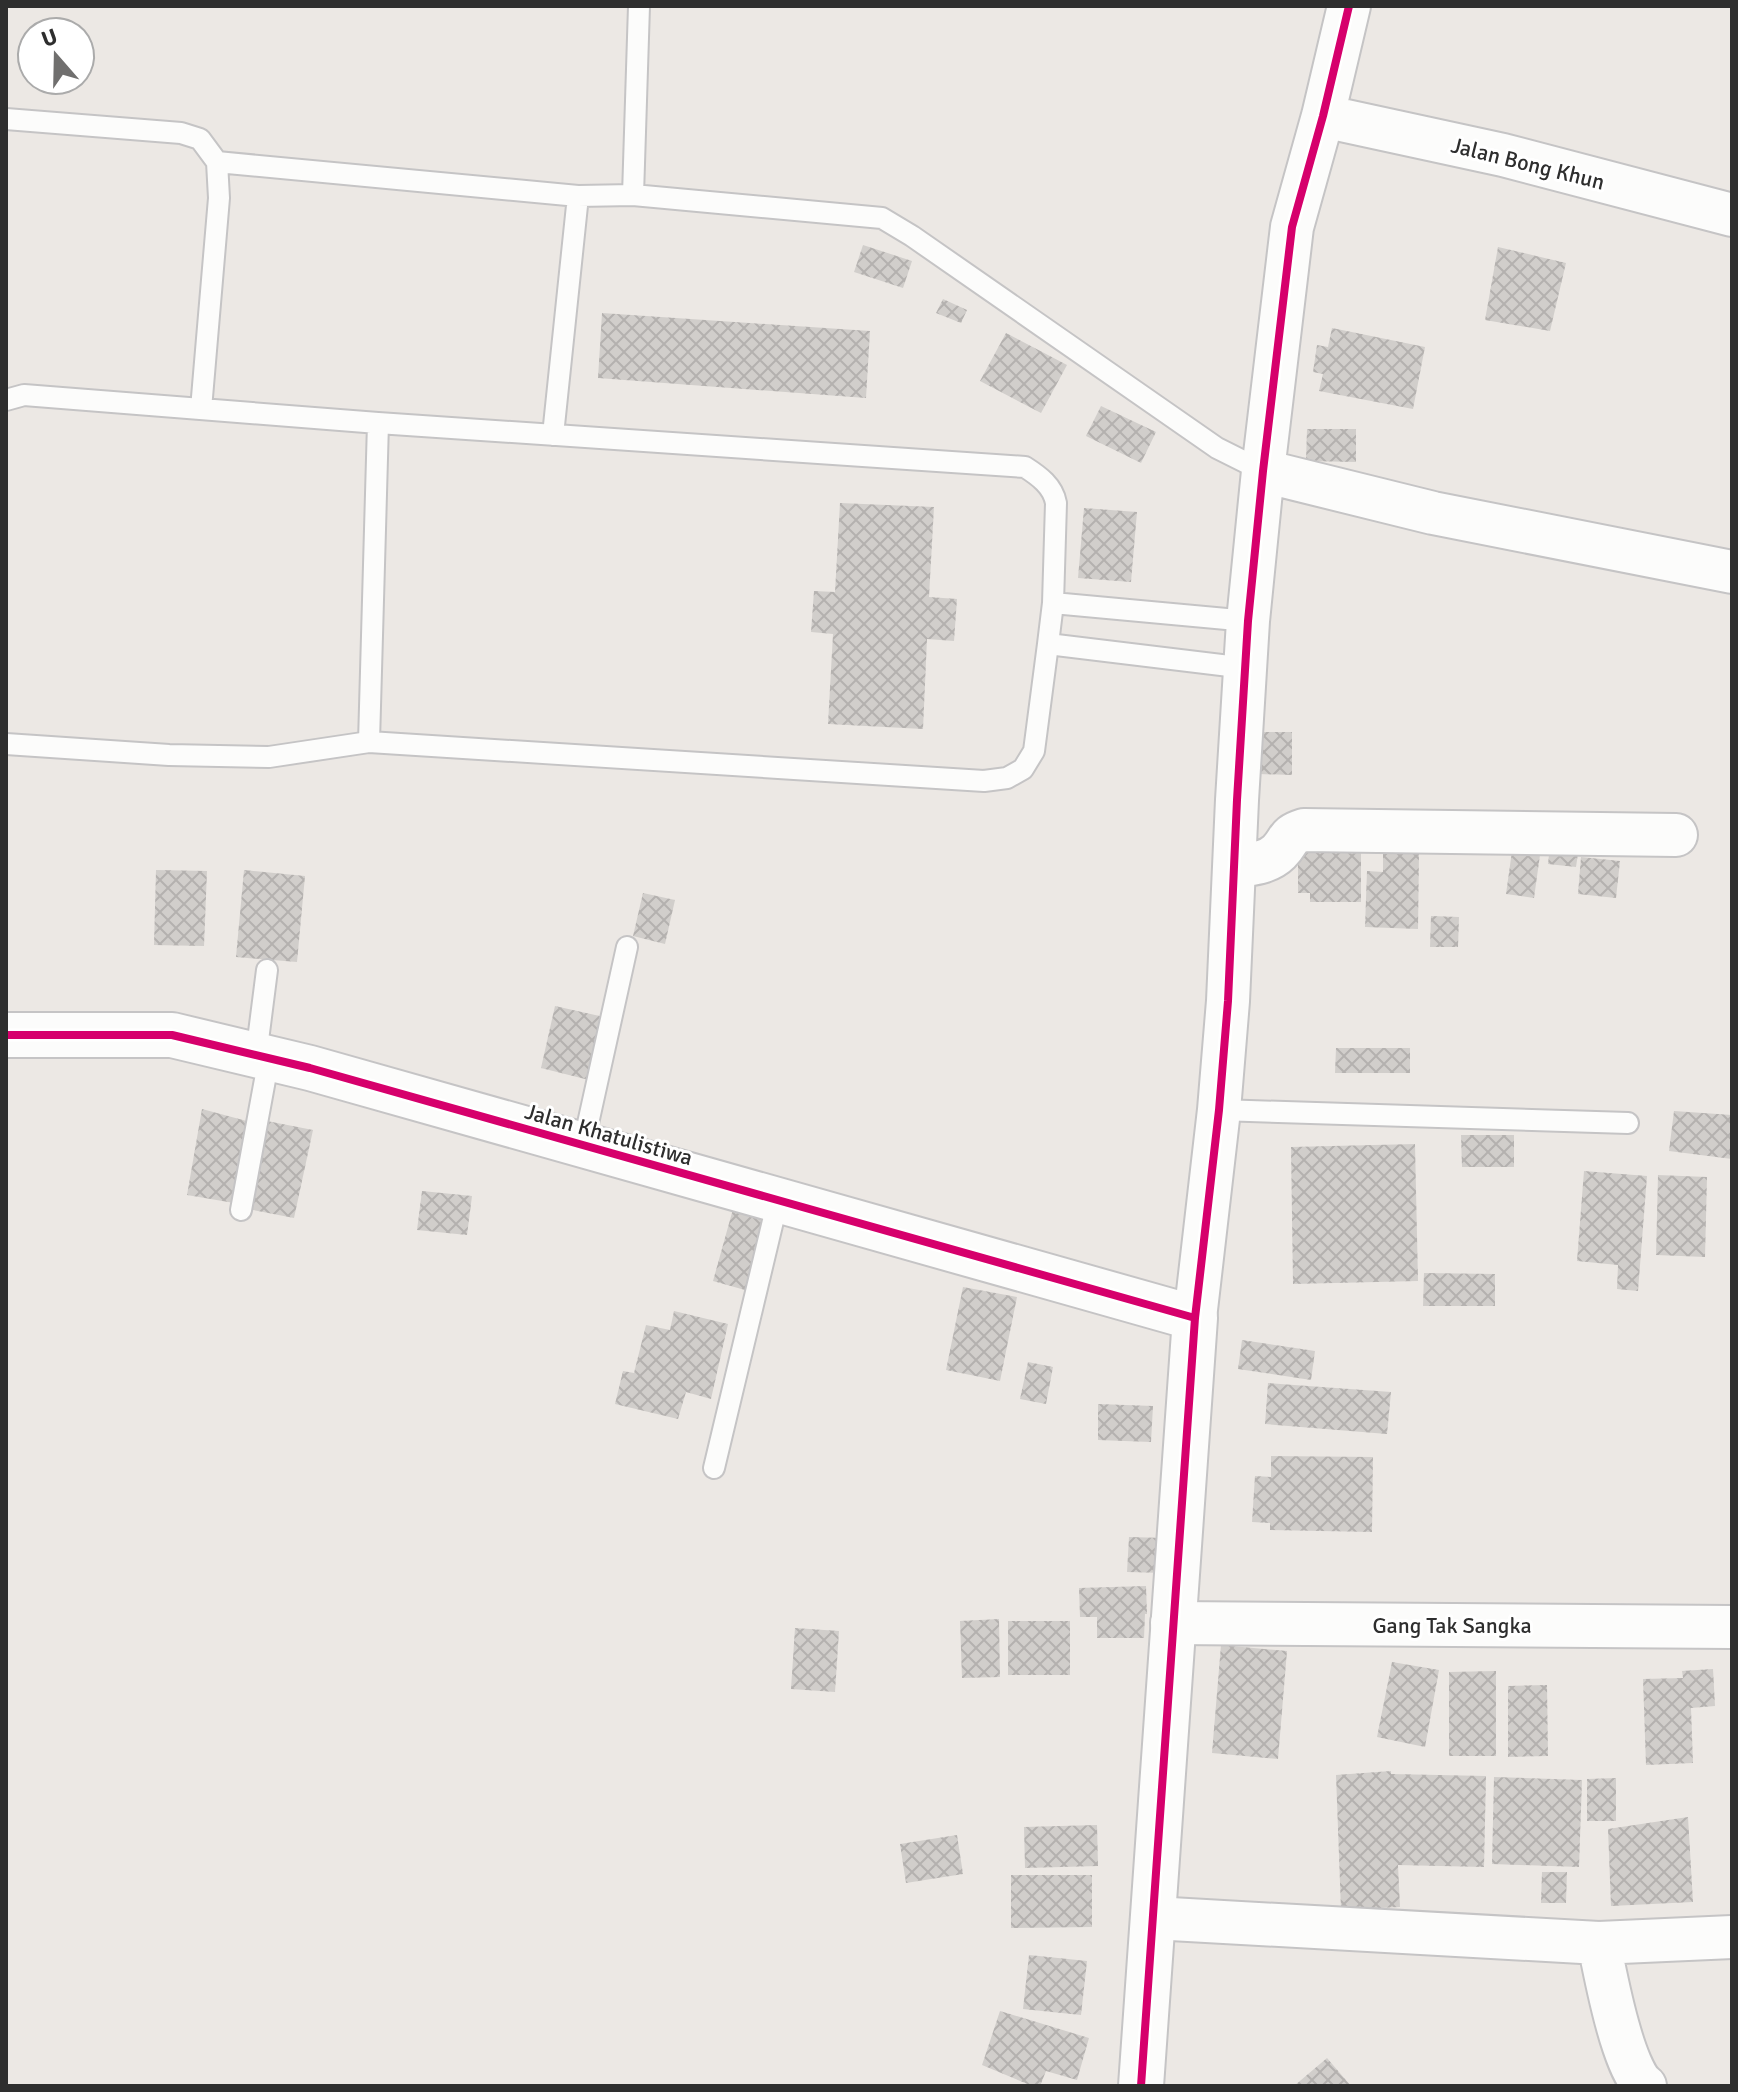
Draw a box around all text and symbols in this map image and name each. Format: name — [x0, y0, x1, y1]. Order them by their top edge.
north arrow — [16, 16, 96, 96]
text: U — [38, 22, 61, 53]
street label: Jalan Bong Khun — [1448, 131, 1607, 196]
street label: Jalan Khatulistiwa — [522, 1098, 696, 1171]
street label: Gang Tak Sangka — [1372, 1612, 1532, 1639]

